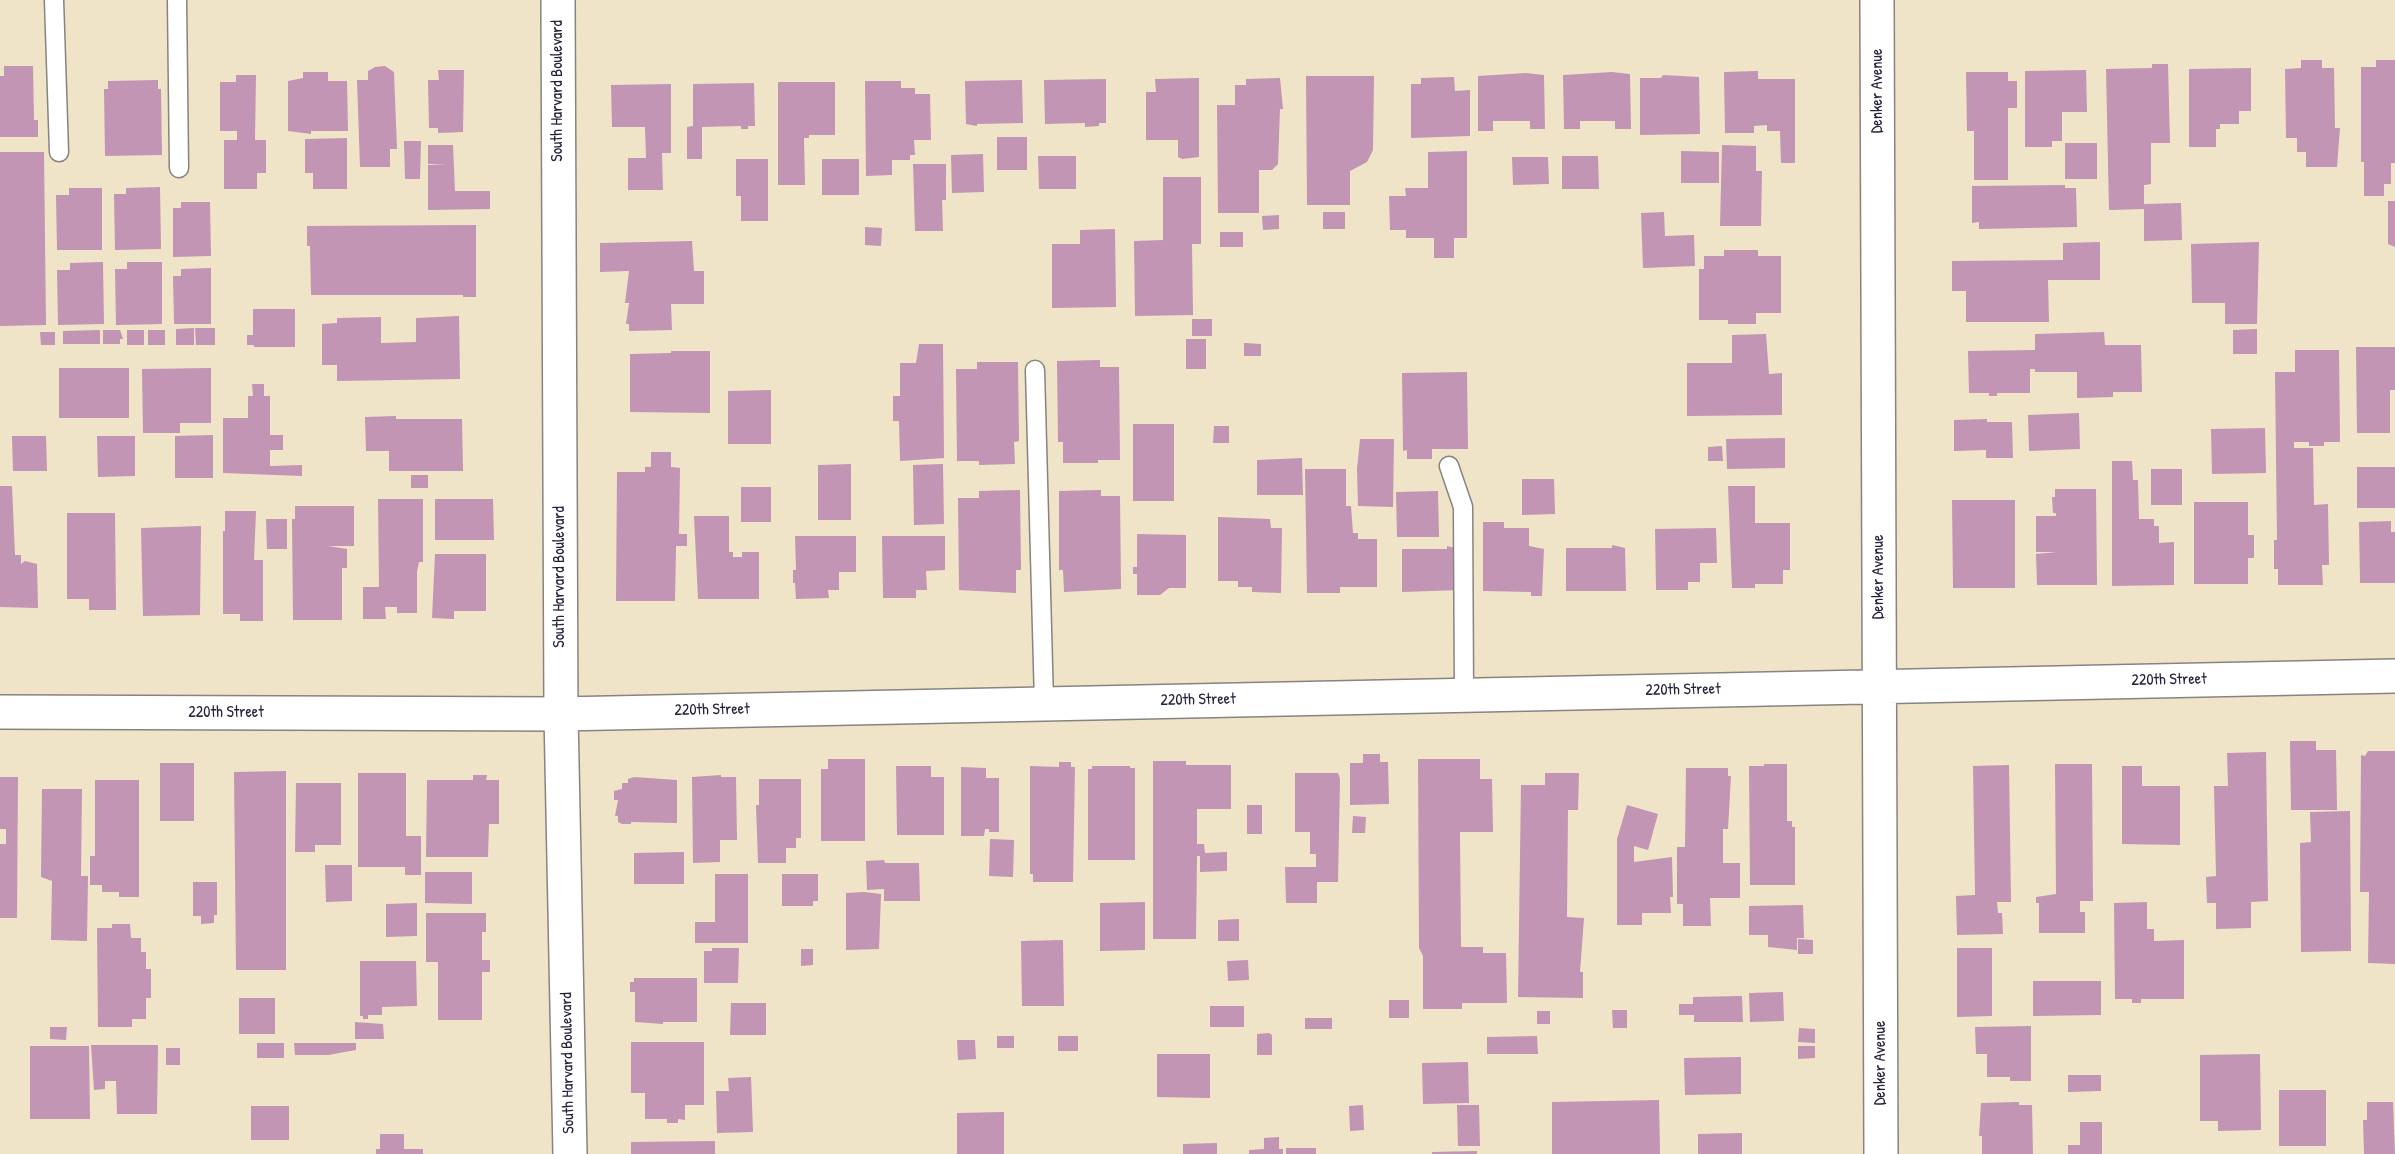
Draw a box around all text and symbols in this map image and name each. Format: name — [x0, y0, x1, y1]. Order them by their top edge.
street label: South Harvard Boulevard — [548, 20, 568, 162]
street label: Denker Avenue — [1868, 49, 1888, 133]
street label: South Harvard Boulevard — [550, 506, 570, 648]
street label: Denker Avenue — [1869, 535, 1889, 619]
street label: 220th Street — [2131, 670, 2207, 690]
street label: 220th Street — [1645, 680, 1721, 700]
street label: 220th Street — [1160, 690, 1236, 710]
street label: 220th Street — [674, 700, 750, 720]
street label: 220th Street — [188, 703, 264, 723]
street label: South Harvard Boulevard — [557, 992, 579, 1134]
street label: Denker Avenue — [1871, 1021, 1891, 1105]

